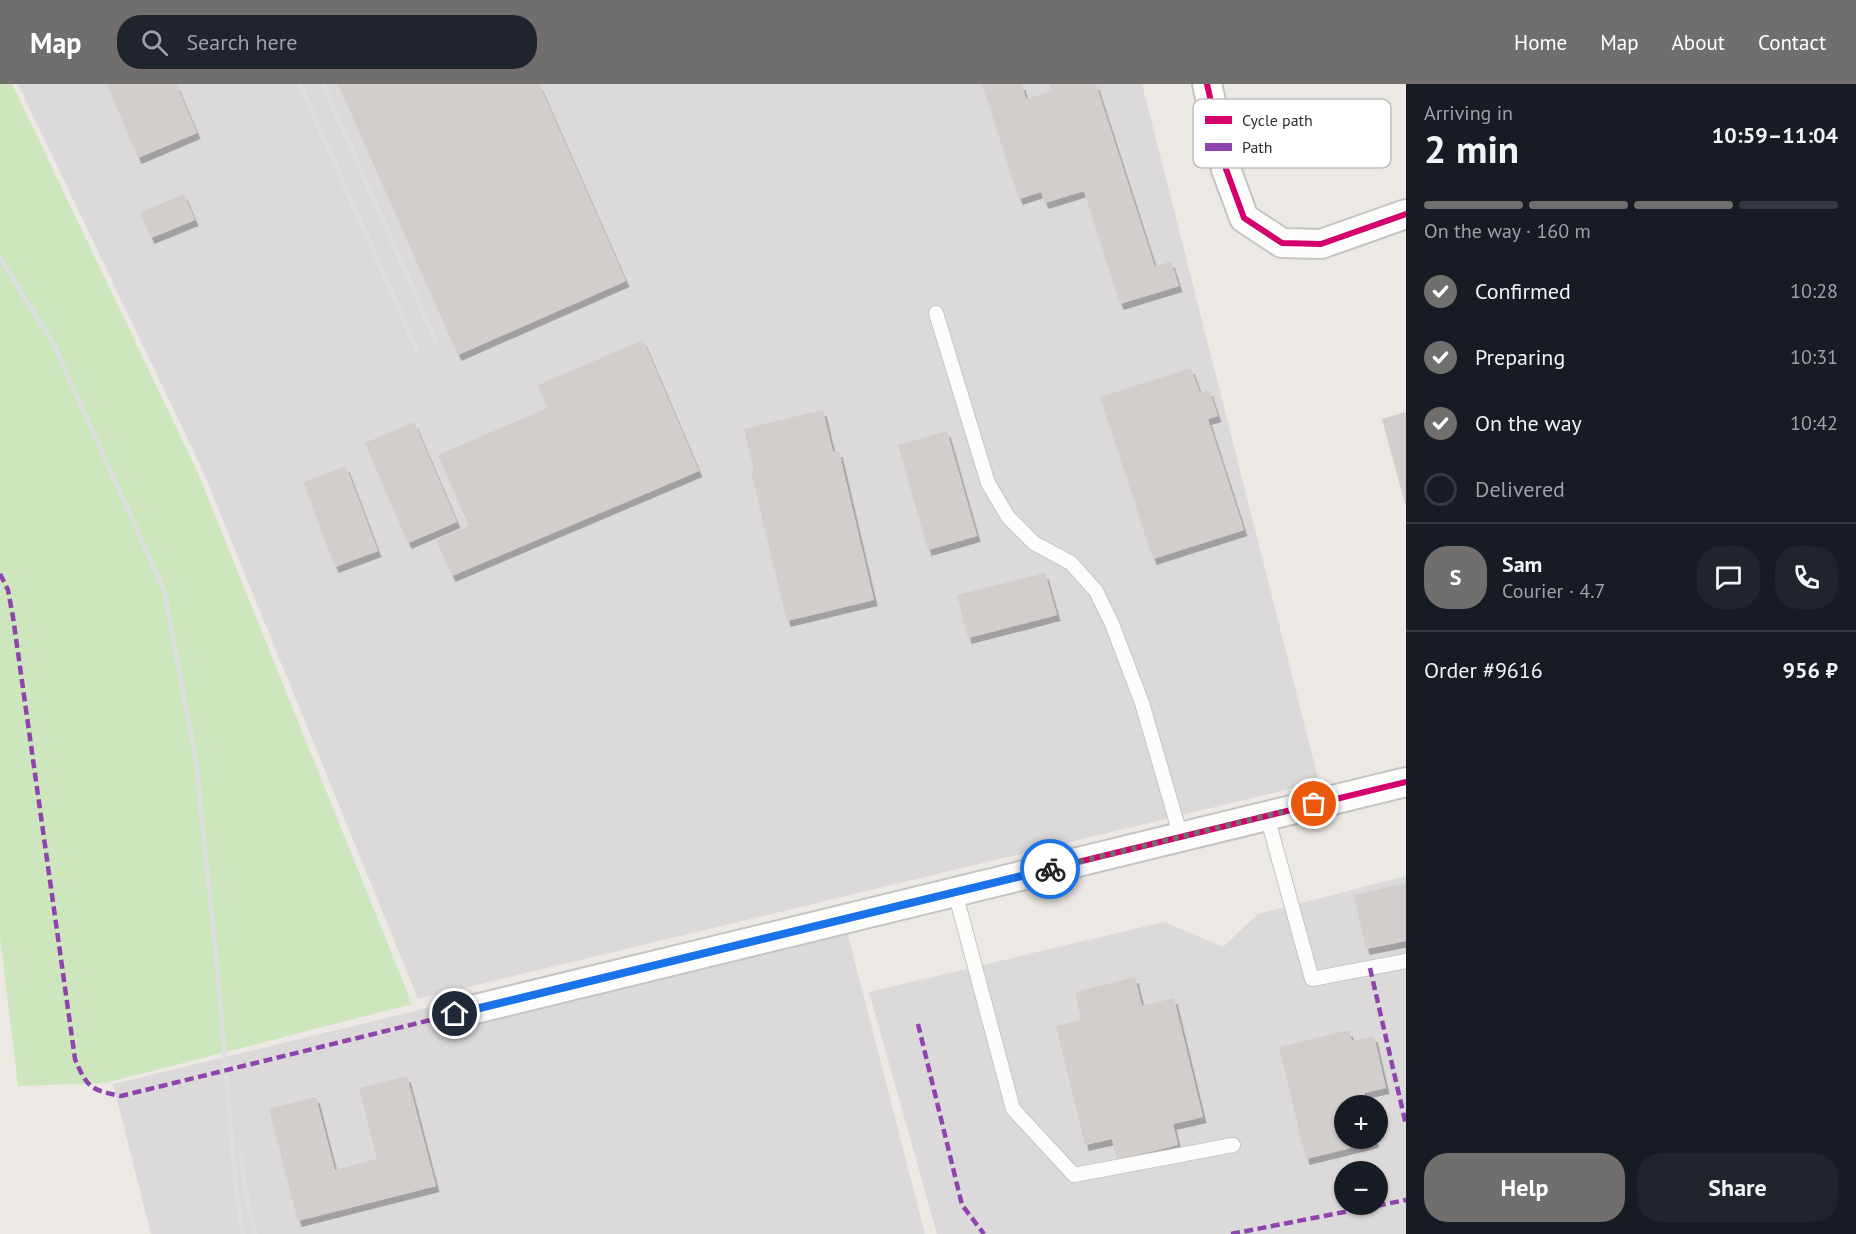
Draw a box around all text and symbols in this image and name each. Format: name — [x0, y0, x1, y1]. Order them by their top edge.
search box — [117, 15, 537, 69]
text: Map — [30, 24, 81, 61]
icon: search — [138, 26, 171, 59]
text: Search here — [186, 28, 297, 56]
text: Home — [1514, 29, 1567, 56]
text: Map — [1600, 29, 1639, 56]
text: About — [1672, 29, 1725, 56]
text: Contact — [1758, 29, 1826, 56]
legend — [1193, 99, 1391, 168]
text: Arriving in — [1424, 100, 1513, 126]
text: Cycle path — [1242, 110, 1313, 130]
text: 10:59–11:04 — [1712, 121, 1838, 149]
text: 2 min — [1424, 123, 1519, 174]
text: Path — [1242, 137, 1273, 157]
text: On the way · 160 m — [1424, 218, 1591, 244]
icon: check — [1424, 275, 1457, 308]
text: Confirmed — [1475, 277, 1571, 305]
text: 10:28 — [1790, 278, 1838, 304]
icon: check — [1424, 341, 1457, 374]
text: Preparing — [1475, 343, 1565, 371]
text: 10:31 — [1790, 344, 1838, 370]
icon: check — [1424, 407, 1457, 440]
text: On the way — [1475, 409, 1582, 437]
text: 10:42 — [1790, 410, 1838, 436]
text: Delivered — [1475, 475, 1565, 503]
button: chat — [1697, 546, 1760, 609]
button: phone — [1775, 546, 1838, 609]
text: Sam — [1502, 550, 1542, 578]
text: S — [1450, 563, 1461, 591]
text: Courier · 4.7 — [1502, 578, 1605, 604]
text: Order #9616 — [1424, 656, 1543, 684]
text: 956 ₽ — [1783, 656, 1838, 684]
pin — [1288, 778, 1339, 829]
icon: bag — [1297, 787, 1330, 820]
courier — [1020, 839, 1080, 899]
icon: bike — [1034, 853, 1067, 886]
pin — [429, 988, 480, 1039]
icon: home — [438, 997, 471, 1030]
map controls — [1334, 1095, 1388, 1215]
button: + — [1334, 1095, 1388, 1149]
button: Help — [1424, 1153, 1625, 1222]
button: Share — [1637, 1153, 1838, 1222]
button: − — [1334, 1161, 1388, 1215]

